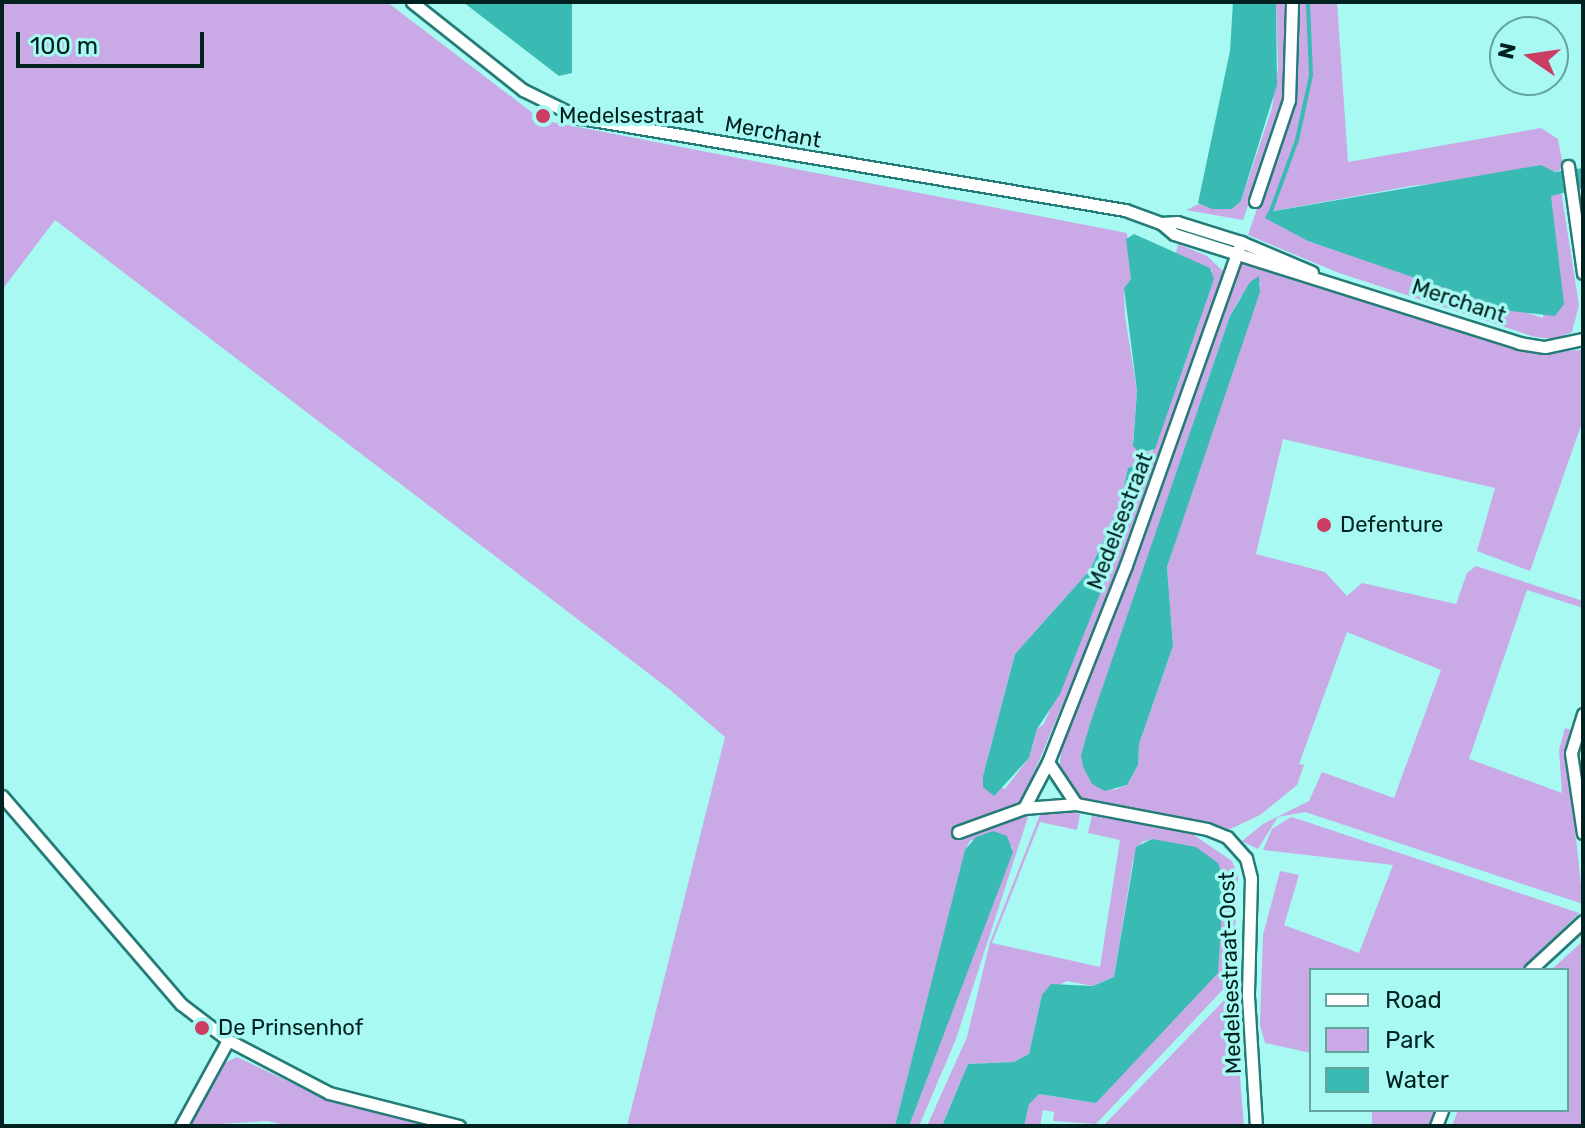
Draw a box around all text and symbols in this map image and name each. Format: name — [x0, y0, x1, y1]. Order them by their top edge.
scale bar — [20, 16, 208, 66]
north arrow — [1489, 16, 1569, 96]
text: 100 m — [30, 32, 98, 60]
text: N — [1492, 40, 1522, 62]
place label: Medelsestraat — [559, 103, 704, 129]
marker: Medelsestraat — [534, 107, 552, 125]
street label: Merchant — [723, 111, 823, 153]
street label: Merchant — [1409, 273, 1509, 329]
street label: Medelsestraat — [1082, 449, 1158, 593]
place label: Defenture — [1340, 512, 1443, 538]
marker: Defenture — [1315, 516, 1333, 534]
street label: Medelsestraat-Oost — [1213, 871, 1247, 1075]
legend — [1309, 968, 1569, 1112]
text: Road — [1385, 986, 1442, 1014]
place label: De Prinsenhof — [218, 1015, 363, 1041]
marker: De Prinsenhof — [193, 1019, 211, 1037]
text: Park — [1385, 1026, 1435, 1054]
text: Water — [1385, 1066, 1449, 1094]

